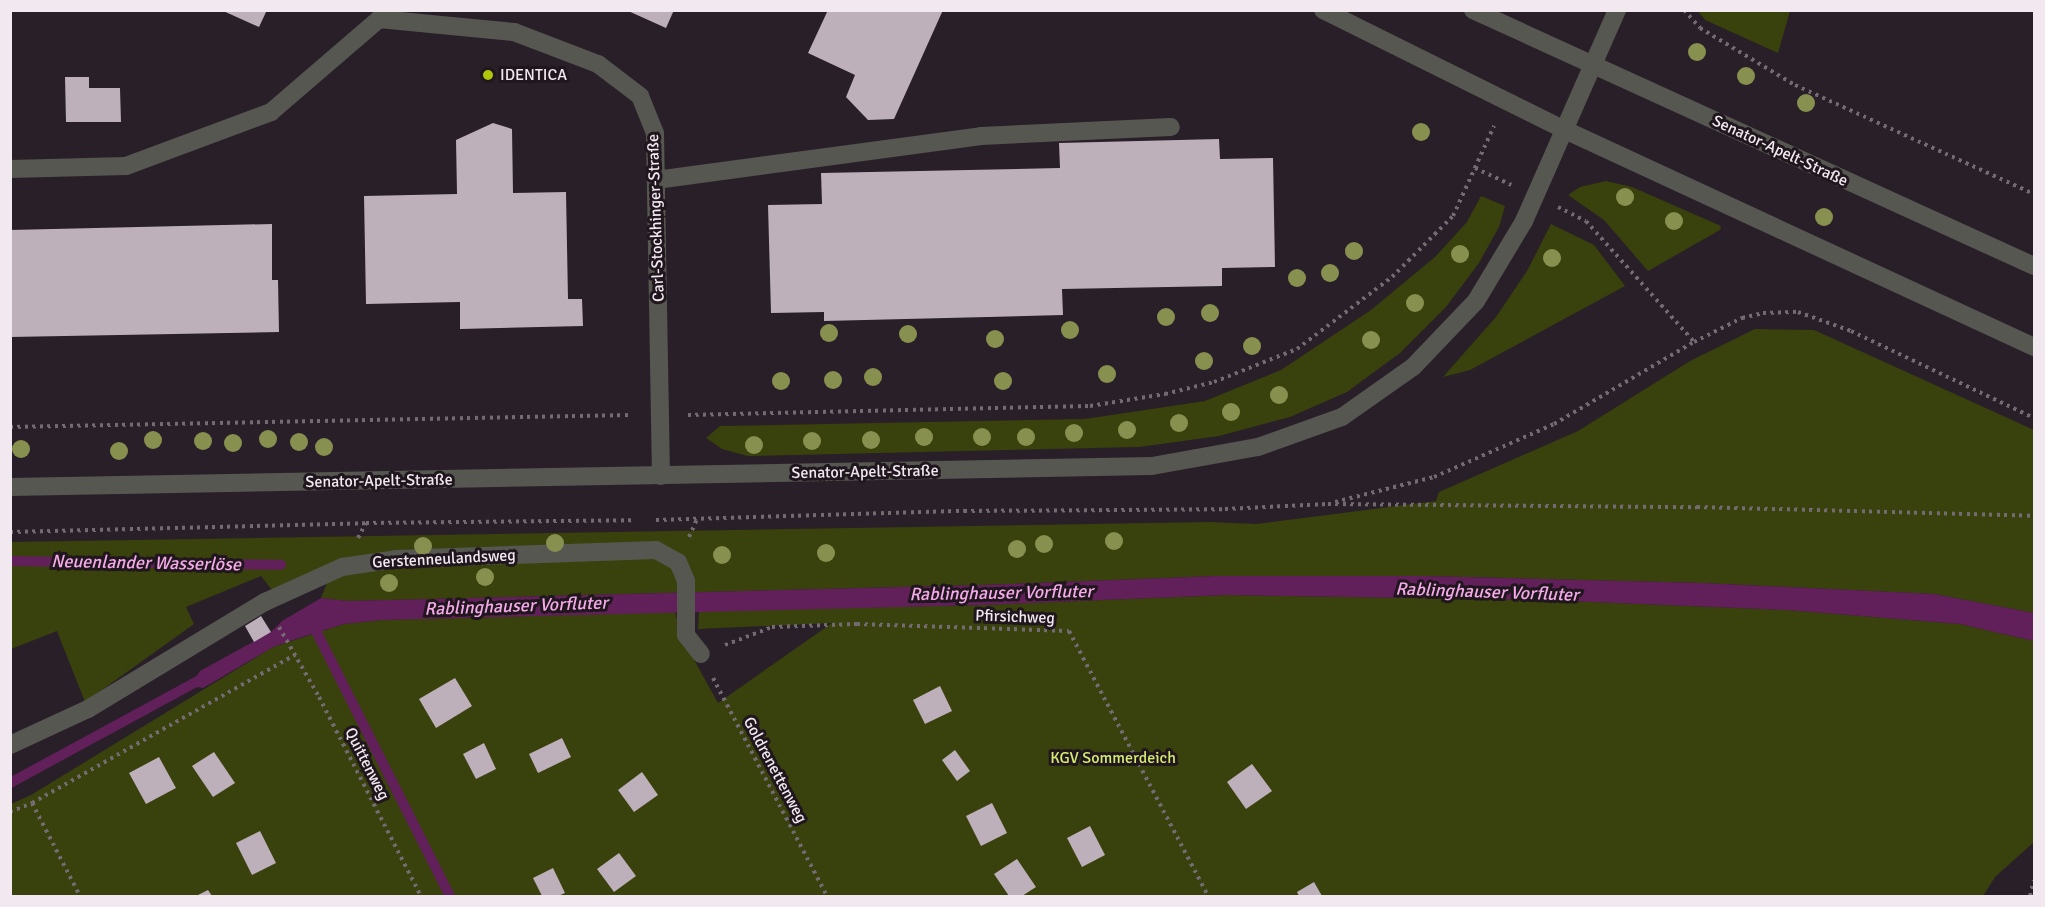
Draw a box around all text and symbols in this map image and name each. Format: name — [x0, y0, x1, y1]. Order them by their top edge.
place label: IDENTICA — [500, 65, 567, 85]
marker: IDENTICA — [481, 68, 495, 82]
street label: Senator-Apelt-Straße — [1709, 111, 1851, 191]
street label: Carl-Stockhinger-Straße — [643, 134, 669, 302]
street label: Senator-Apelt-Straße — [791, 461, 939, 483]
street label: Senator-Apelt-Straße — [305, 470, 453, 492]
street label: Gerstenneulandsweg — [372, 546, 516, 572]
water label: Neuenlander Wasserlöse — [51, 551, 241, 575]
water label: Rablinghauser Vorfluter — [1395, 578, 1579, 606]
water label: Rablinghauser Vorfluter — [909, 581, 1093, 605]
water label: Rablinghauser Vorfluter — [424, 592, 608, 620]
street label: Pfirsichweg — [975, 606, 1055, 628]
street label: Goldrenettenweg — [739, 714, 811, 826]
street label: Quittenweg — [341, 725, 393, 803]
park label: KGV Sommerdeich — [1050, 748, 1176, 768]

